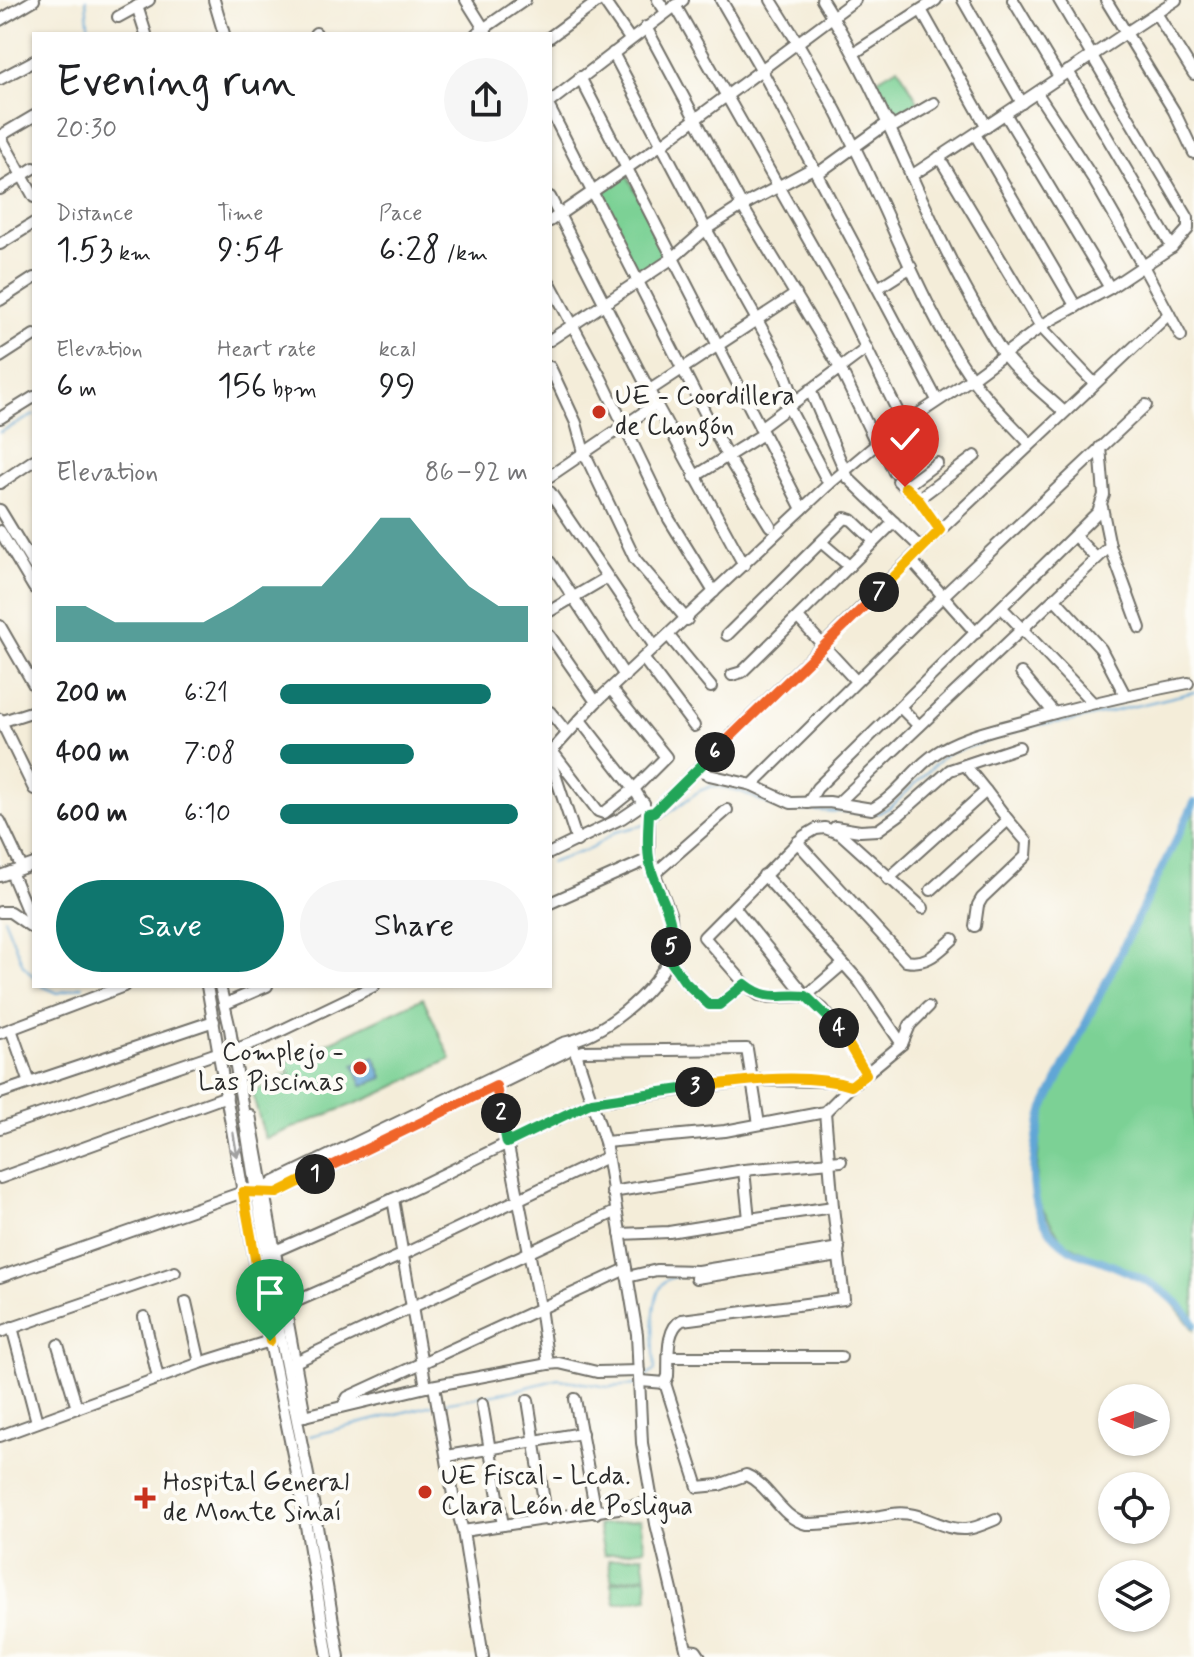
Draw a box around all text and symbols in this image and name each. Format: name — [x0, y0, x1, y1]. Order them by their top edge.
text: Evening run — [56, 54, 296, 112]
button: share — [444, 58, 528, 142]
text: 20:30 — [56, 113, 117, 147]
text: Distance — [56, 200, 133, 228]
text: Time — [217, 200, 263, 228]
text: Pace — [379, 200, 422, 228]
text: 1.53 — [56, 228, 113, 273]
text: 9:54 — [217, 228, 284, 273]
text: 6:28 — [379, 228, 440, 273]
text: km — [113, 240, 151, 268]
text: /km — [440, 240, 488, 268]
text: Elevation — [56, 336, 143, 364]
text: Heart rate — [217, 336, 316, 364]
text: kcal — [379, 336, 416, 364]
text: 6 — [56, 364, 73, 409]
text: 156 — [217, 364, 267, 409]
text: 99 — [379, 364, 416, 409]
text: m — [73, 376, 97, 404]
text: bpm — [267, 376, 317, 404]
place label: UE - Coordillera de Chongón — [615, 380, 795, 447]
marker: UE - Coordillera de Chongón — [590, 403, 608, 421]
pin — [871, 405, 939, 487]
icon: check — [883, 417, 927, 461]
text: Elevation — [56, 456, 158, 490]
text: 86–92 m — [425, 456, 528, 490]
pin: 7 — [859, 572, 899, 612]
text: 7 — [872, 578, 886, 606]
text: 200 m — [56, 677, 127, 711]
text: 6:21 — [184, 677, 228, 711]
pin: 6 — [695, 732, 735, 772]
text: 400 m — [56, 737, 129, 771]
text: 7:08 — [184, 737, 236, 771]
text: 6 — [709, 738, 721, 766]
text: 600 m — [56, 797, 128, 831]
text: 6:10 — [184, 797, 231, 831]
button: Save — [56, 880, 284, 972]
button: Share — [300, 880, 528, 972]
pin: 5 — [651, 927, 691, 967]
text: 5 — [664, 933, 678, 961]
pin: 4 — [819, 1008, 859, 1048]
text: 4 — [833, 1014, 845, 1042]
place label: Complejo - Las Piscinas — [198, 1036, 344, 1100]
marker: Complejo - Las Piscinas — [351, 1059, 369, 1077]
pin: 3 — [675, 1067, 715, 1107]
text: 3 — [690, 1073, 700, 1101]
pin: 2 — [481, 1093, 521, 1133]
text: 2 — [496, 1099, 506, 1127]
one-way arrow — [228, 1132, 243, 1158]
pin: 1 — [295, 1154, 335, 1194]
text: 1 — [310, 1160, 320, 1188]
pin — [236, 1259, 304, 1341]
icon: arrive — [248, 1271, 292, 1315]
north arrow — [1098, 1384, 1170, 1456]
map controls — [1098, 1384, 1170, 1632]
place label: UE Fiscal - Lcda. Clara León de Posligua — [441, 1460, 693, 1524]
place label: Hospital General de Monte Sinaí — [163, 1466, 349, 1530]
button: locate — [1098, 1472, 1170, 1544]
marker: UE Fiscal - Lcda. Clara León de Posligua — [416, 1483, 434, 1501]
marker: Hospital General de Monte Sinaí — [134, 1487, 156, 1509]
button: layers — [1098, 1560, 1170, 1632]

